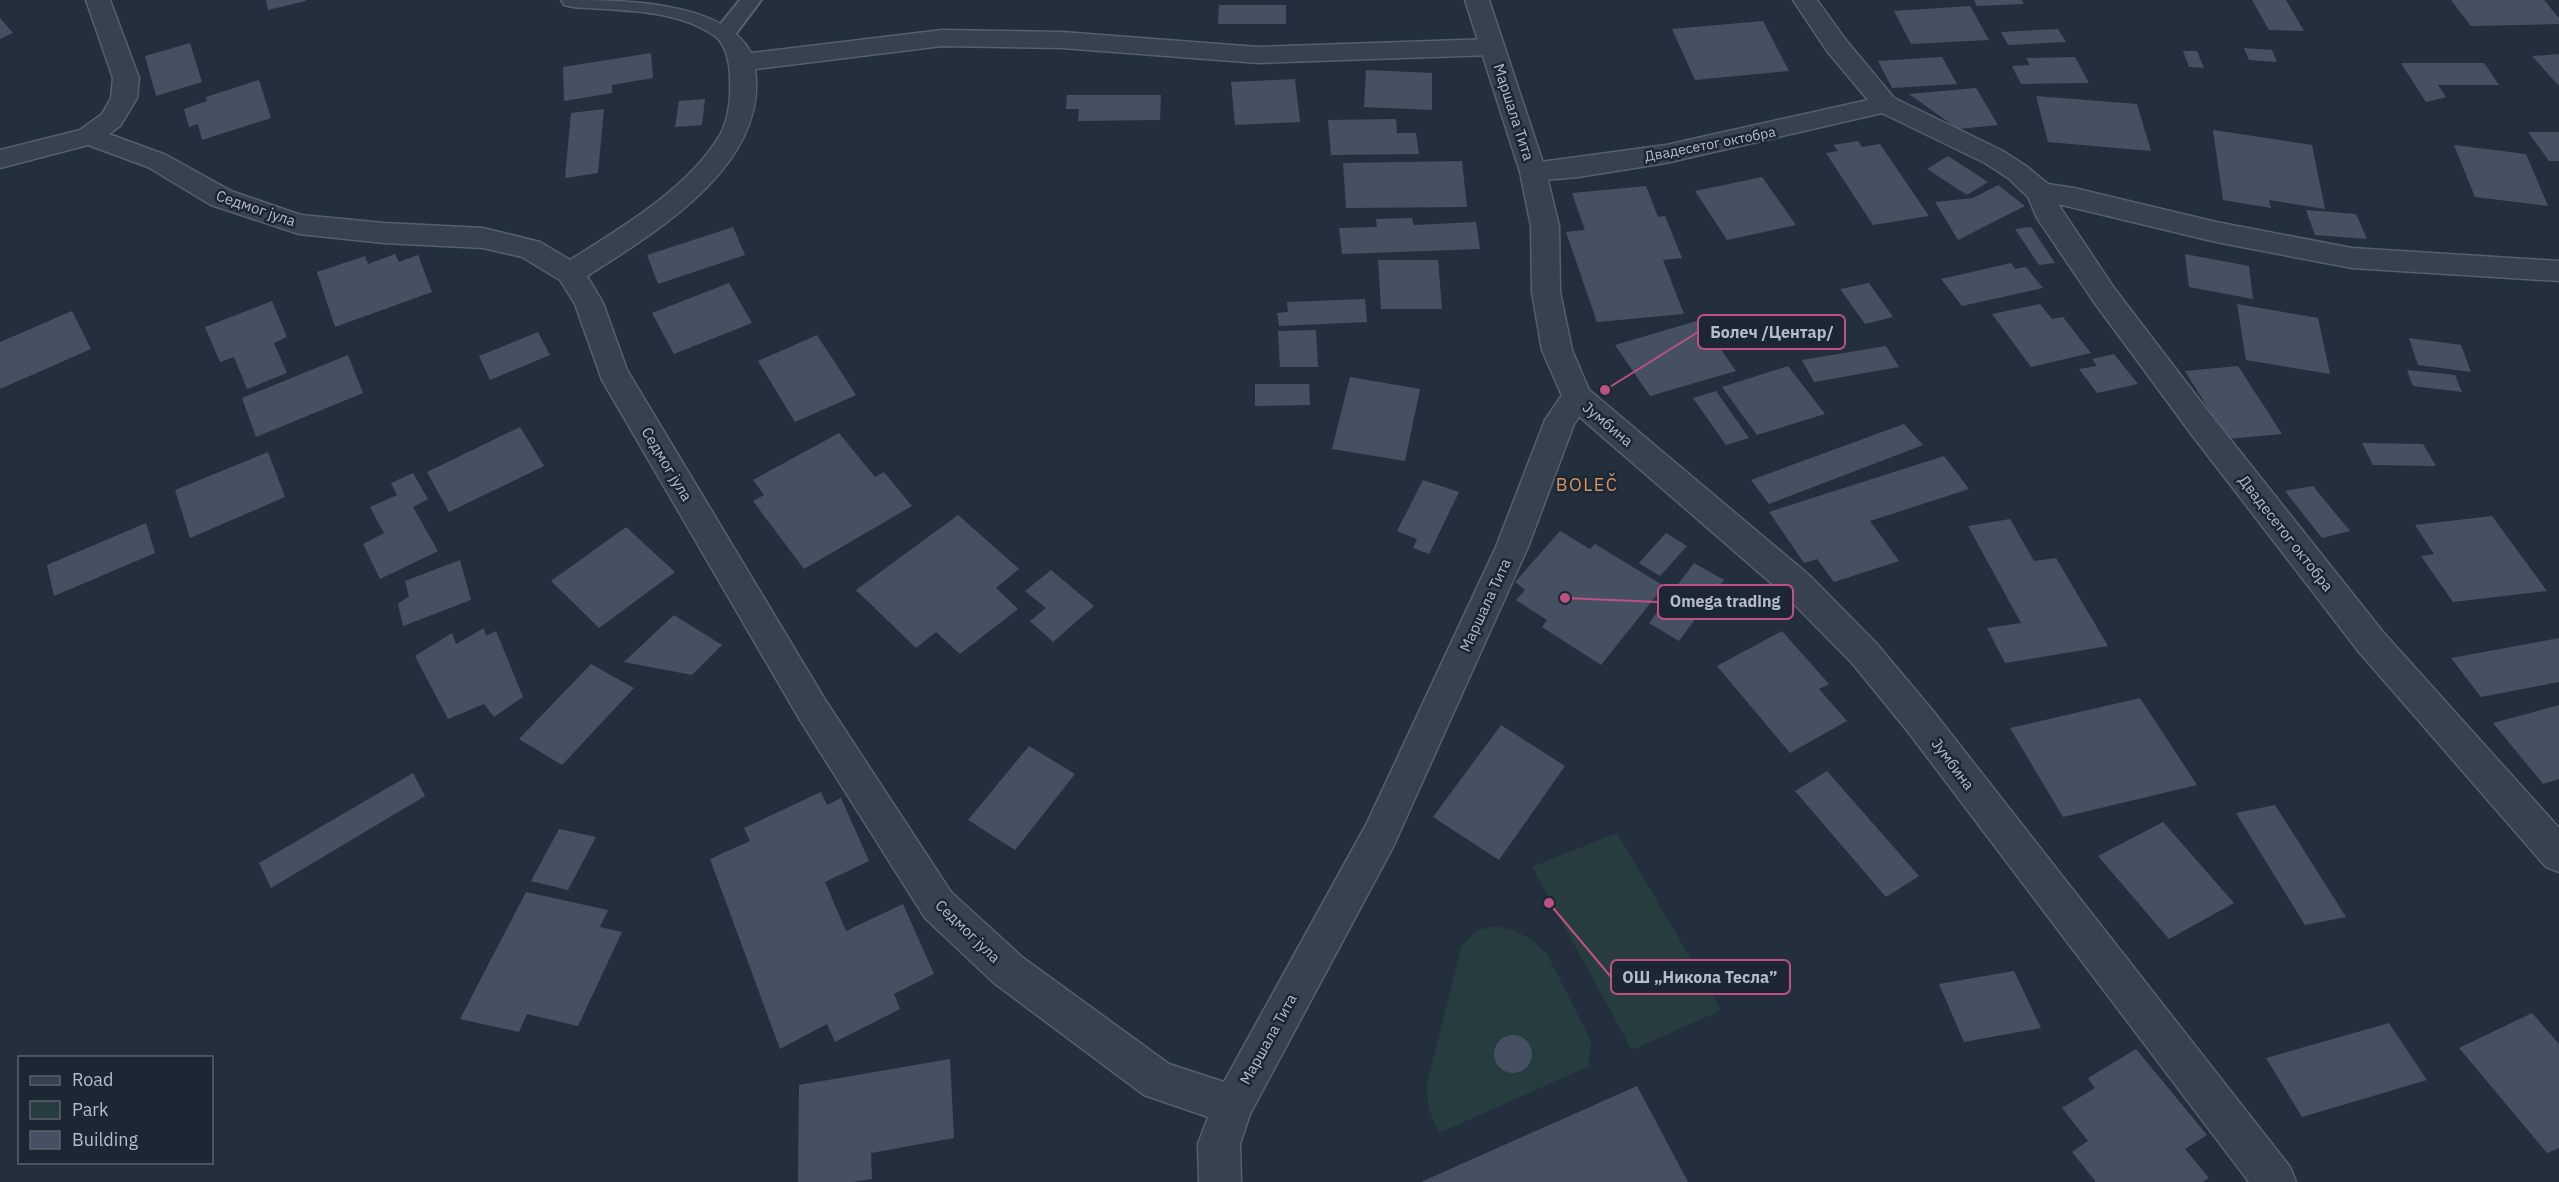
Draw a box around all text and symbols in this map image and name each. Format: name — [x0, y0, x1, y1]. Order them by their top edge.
street label: Маршала Тита — [1489, 61, 1539, 163]
street label: Двадесетог октобра — [1643, 122, 1778, 166]
street label: Седмог јула — [214, 186, 298, 230]
callout: Болеч /Центар/ — [1698, 315, 1845, 349]
text: Болеч /Центар/ — [1710, 322, 1834, 342]
street label: Јумбина — [1579, 398, 1637, 450]
street label: Седмог јула — [638, 424, 696, 504]
street label: Двадесетог октобра — [2235, 471, 2337, 595]
district label: BOLEČ — [1556, 472, 1618, 496]
street label: Маршала Тита — [1455, 555, 1515, 655]
callout: Omega trading — [1658, 585, 1793, 619]
text: Omega trading — [1670, 591, 1780, 611]
street label: Јумбина — [1927, 734, 1979, 794]
street label: Седмог јула — [932, 895, 1004, 967]
callout: ОШ „Никола Тесла” — [1611, 960, 1790, 994]
text: ОШ „Никола Тесла” — [1622, 967, 1778, 987]
street label: Маршала Тита — [1235, 990, 1301, 1088]
legend — [18, 1056, 213, 1164]
text: Road — [72, 1068, 113, 1091]
text: Park — [72, 1098, 109, 1121]
text: Building — [72, 1128, 139, 1151]

